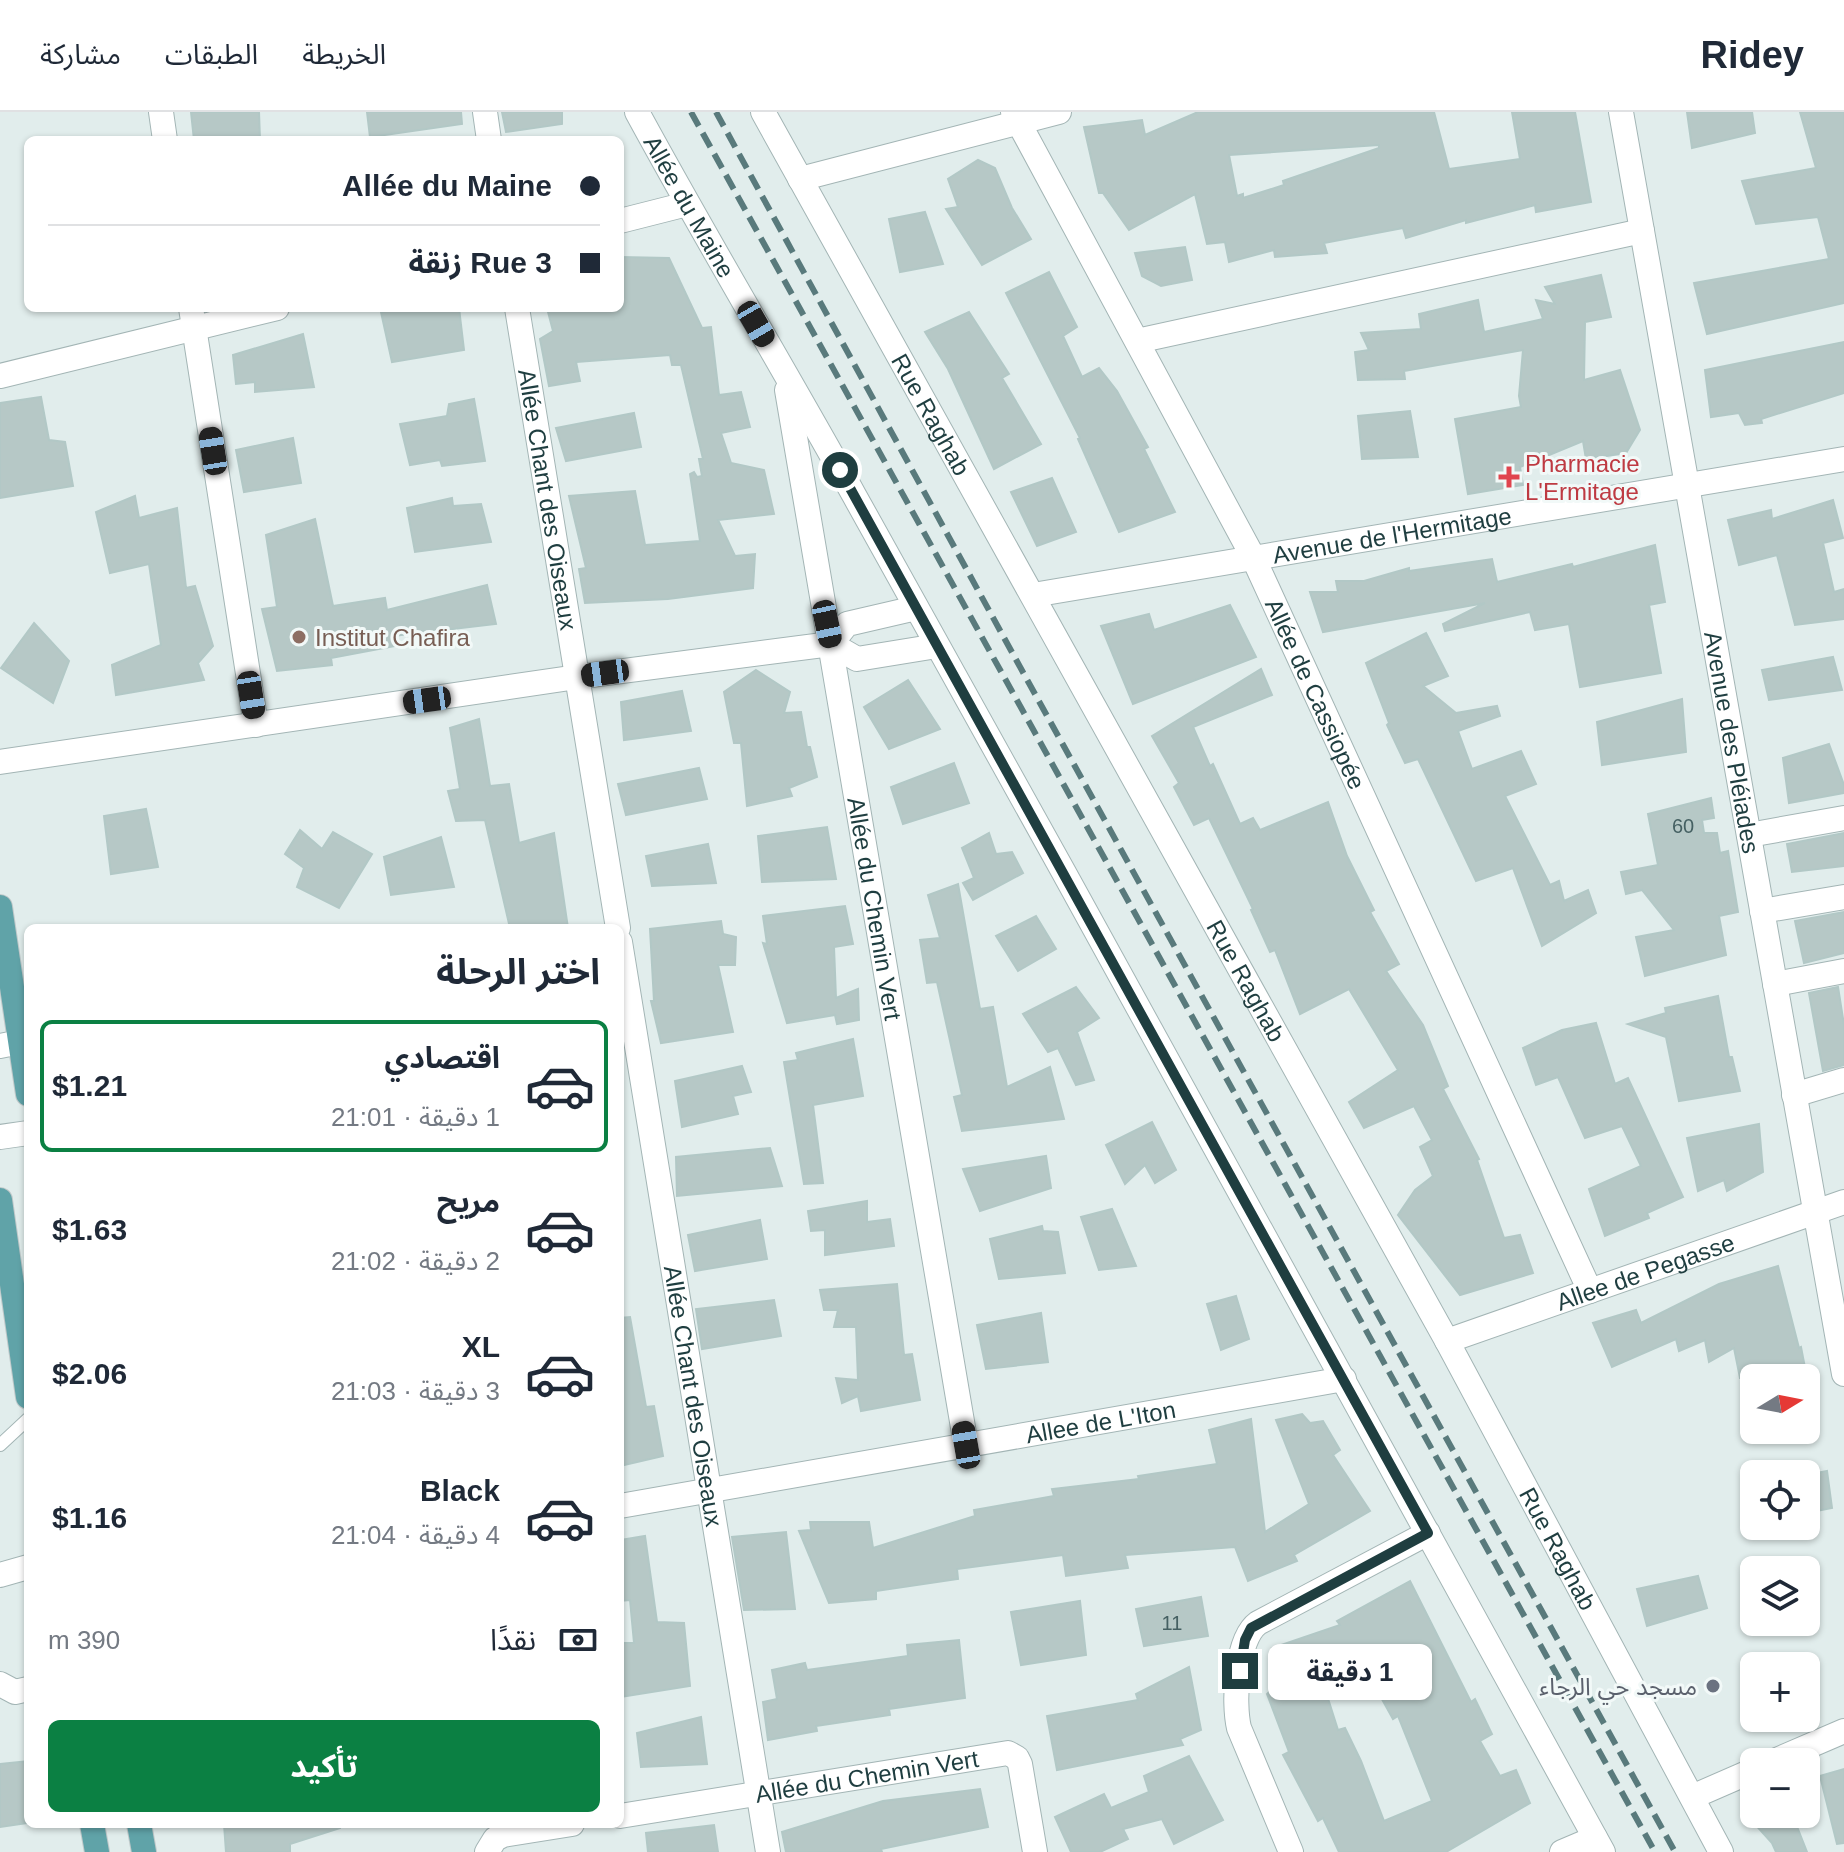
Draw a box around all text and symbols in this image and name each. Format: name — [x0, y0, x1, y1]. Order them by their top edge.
text: Ridey — [1701, 34, 1804, 76]
text: مشاركة — [40, 39, 121, 70]
text: الطبقات — [165, 39, 258, 70]
text: الخريطة — [302, 39, 386, 70]
street label: Allée du Maine — [639, 131, 740, 282]
text: Allée du Maine — [342, 169, 552, 202]
text: Rue 3 زنقة — [409, 246, 552, 279]
car — [734, 297, 778, 351]
street label: Rue Raghab — [887, 349, 976, 480]
street label: Allée Chant des Oiseaux — [514, 367, 583, 632]
car — [197, 425, 229, 477]
place label: Pharmacie L'Ermitage — [1525, 450, 1640, 505]
route start — [822, 452, 858, 488]
marker: Pharmacie L'Ermitage — [1500, 468, 1518, 486]
street label: Avenue de l'Hermitage — [1271, 501, 1513, 568]
street label: Allée de Cassiopée — [1260, 594, 1371, 793]
car — [810, 598, 844, 650]
place label: Institut Chafira — [315, 624, 470, 651]
marker: Institut Chafira — [290, 628, 308, 646]
street label: Avenue des Pléiades — [1699, 629, 1765, 855]
car — [580, 658, 630, 688]
car — [235, 669, 267, 721]
car — [402, 685, 452, 715]
street label: Allée du Chemin Vert — [843, 795, 907, 1022]
house number: 60 — [1672, 815, 1694, 837]
street label: Rue Raghab — [1202, 915, 1291, 1046]
text: اختر الرحلة — [436, 951, 600, 992]
text: اقتصادي — [385, 1041, 500, 1074]
icon: car — [524, 1050, 596, 1122]
text: $1.21 — [52, 1069, 127, 1102]
text: 1 دقيقة · 21:01 — [331, 1102, 500, 1132]
text: مريح — [437, 1185, 500, 1218]
icon: car — [524, 1194, 596, 1266]
text: $1.63 — [52, 1213, 127, 1246]
street label: Allee de Pegasse — [1553, 1228, 1738, 1315]
text: 2 دقيقة · 21:02 — [331, 1246, 500, 1276]
street label: Allée Chant des Oiseaux — [659, 1263, 728, 1529]
text: XL — [462, 1330, 500, 1363]
icon: car — [524, 1338, 596, 1410]
text: $2.06 — [52, 1357, 127, 1390]
north arrow — [1740, 1364, 1820, 1444]
map controls — [1740, 1364, 1820, 1828]
text: 3 دقيقة · 21:03 — [331, 1376, 500, 1406]
street label: Allee de L'Iton — [1024, 1395, 1178, 1448]
car — [950, 1419, 982, 1471]
button: locate — [1740, 1460, 1820, 1540]
text: Black — [420, 1474, 500, 1507]
icon: car — [524, 1482, 596, 1554]
street label: Rue Raghab — [1515, 1483, 1602, 1614]
text: $1.16 — [52, 1501, 127, 1534]
text: 4 دقيقة · 21:04 — [331, 1520, 500, 1550]
button: layers — [1740, 1556, 1820, 1636]
house number: 11 — [1162, 1612, 1182, 1634]
icon: cash — [556, 1618, 600, 1662]
text: نقدًا — [490, 1623, 536, 1656]
text: 390 m — [48, 1625, 120, 1655]
callout: 1 دقيقة — [1268, 1643, 1432, 1699]
button: + — [1740, 1652, 1820, 1732]
route end — [1222, 1653, 1258, 1689]
text: 1 دقيقة — [1306, 1657, 1394, 1687]
place label: مسجد حي الرجاء — [1539, 1673, 1697, 1705]
marker: مسجد حي الرجاء — [1704, 1677, 1722, 1695]
button: تأكيد — [48, 1720, 600, 1812]
street label: Allée du Chemin Vert — [753, 1744, 981, 1807]
button: − — [1740, 1748, 1820, 1828]

